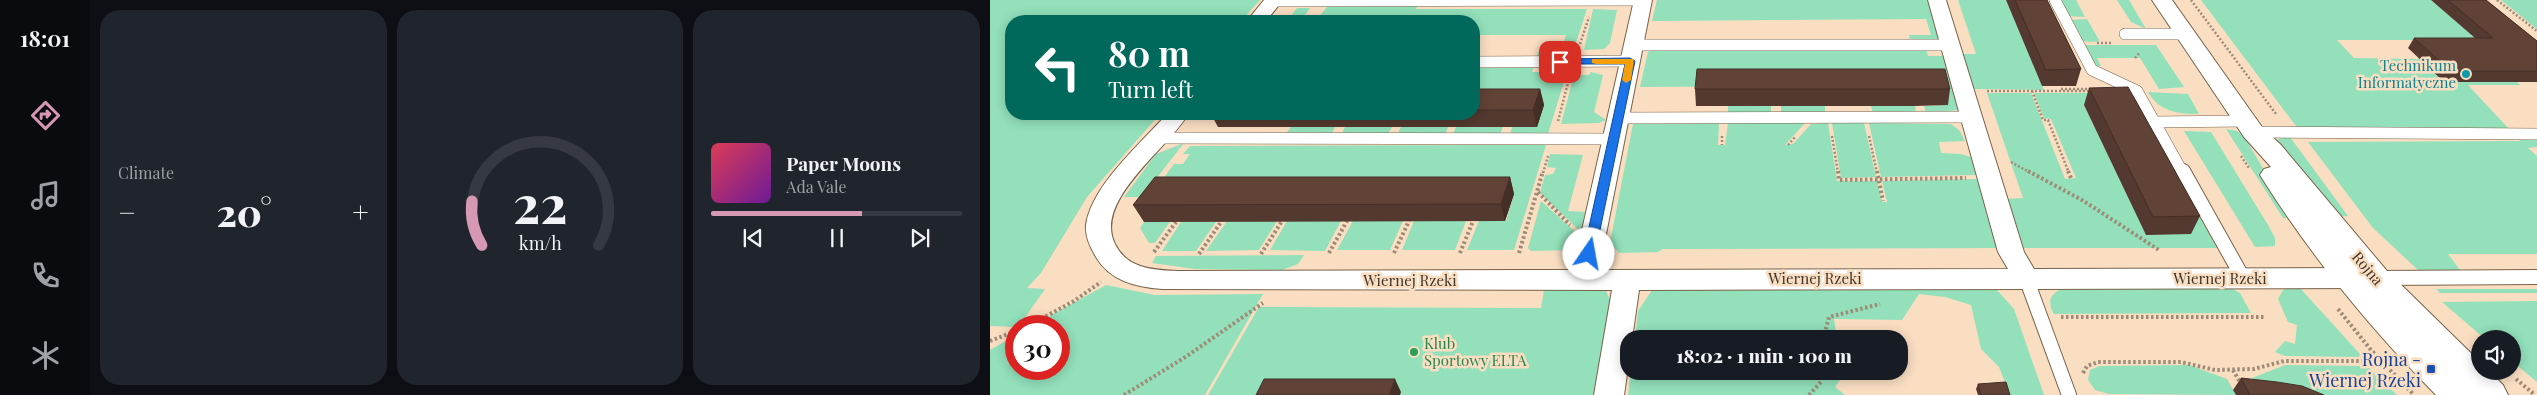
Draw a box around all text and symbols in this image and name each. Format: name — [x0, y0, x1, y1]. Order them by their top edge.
text: 18:01 — [20, 23, 70, 53]
text: 80 m — [1108, 29, 1190, 76]
icon: left — [1025, 35, 1090, 100]
pin — [1539, 41, 1581, 83]
icon: arrive — [1546, 48, 1574, 76]
place label: Technikum Informatyczne — [2358, 55, 2457, 92]
marker: Technikum Informatyczne — [2460, 68, 2472, 80]
text: Turn left — [1108, 74, 1193, 104]
icon: directions — [28, 98, 63, 133]
text: Paper Moons — [786, 150, 901, 176]
text: Climate — [118, 162, 174, 183]
text: 22 — [513, 168, 567, 237]
text: Ada Vale — [786, 176, 847, 197]
icon: music — [28, 178, 63, 213]
text: 20° — [216, 186, 272, 237]
text: − — [118, 193, 136, 230]
text: + — [352, 193, 369, 230]
icon: previous — [739, 224, 767, 252]
icon: pause — [823, 224, 851, 252]
icon: next — [906, 224, 934, 252]
position arrow — [1562, 227, 1614, 279]
text: km/h — [519, 231, 562, 254]
street label: Rojna — [2348, 247, 2388, 290]
icon: phone — [28, 258, 63, 293]
street label: Wiernej Rzeki — [1767, 268, 1862, 288]
street label: Wiernej Rzeki — [2172, 268, 2267, 288]
street label: Wiernej Rzeki — [1362, 270, 1457, 290]
speed limit sign: 30 — [1005, 315, 1070, 380]
map controls — [2471, 330, 2521, 380]
button: sound — [2471, 330, 2521, 380]
place label: Klub Sportowy ELTA — [1424, 333, 1527, 370]
icon: climate — [28, 338, 63, 373]
text: 18:02 · 1 min · 100 m — [1676, 342, 1852, 368]
marker: Klub Sportowy ELTA — [1408, 346, 1420, 358]
place label: Rojna - Wiernej Rzeki — [2308, 347, 2421, 392]
marker: Rojna - Wiernej Rzeki — [2425, 363, 2437, 375]

